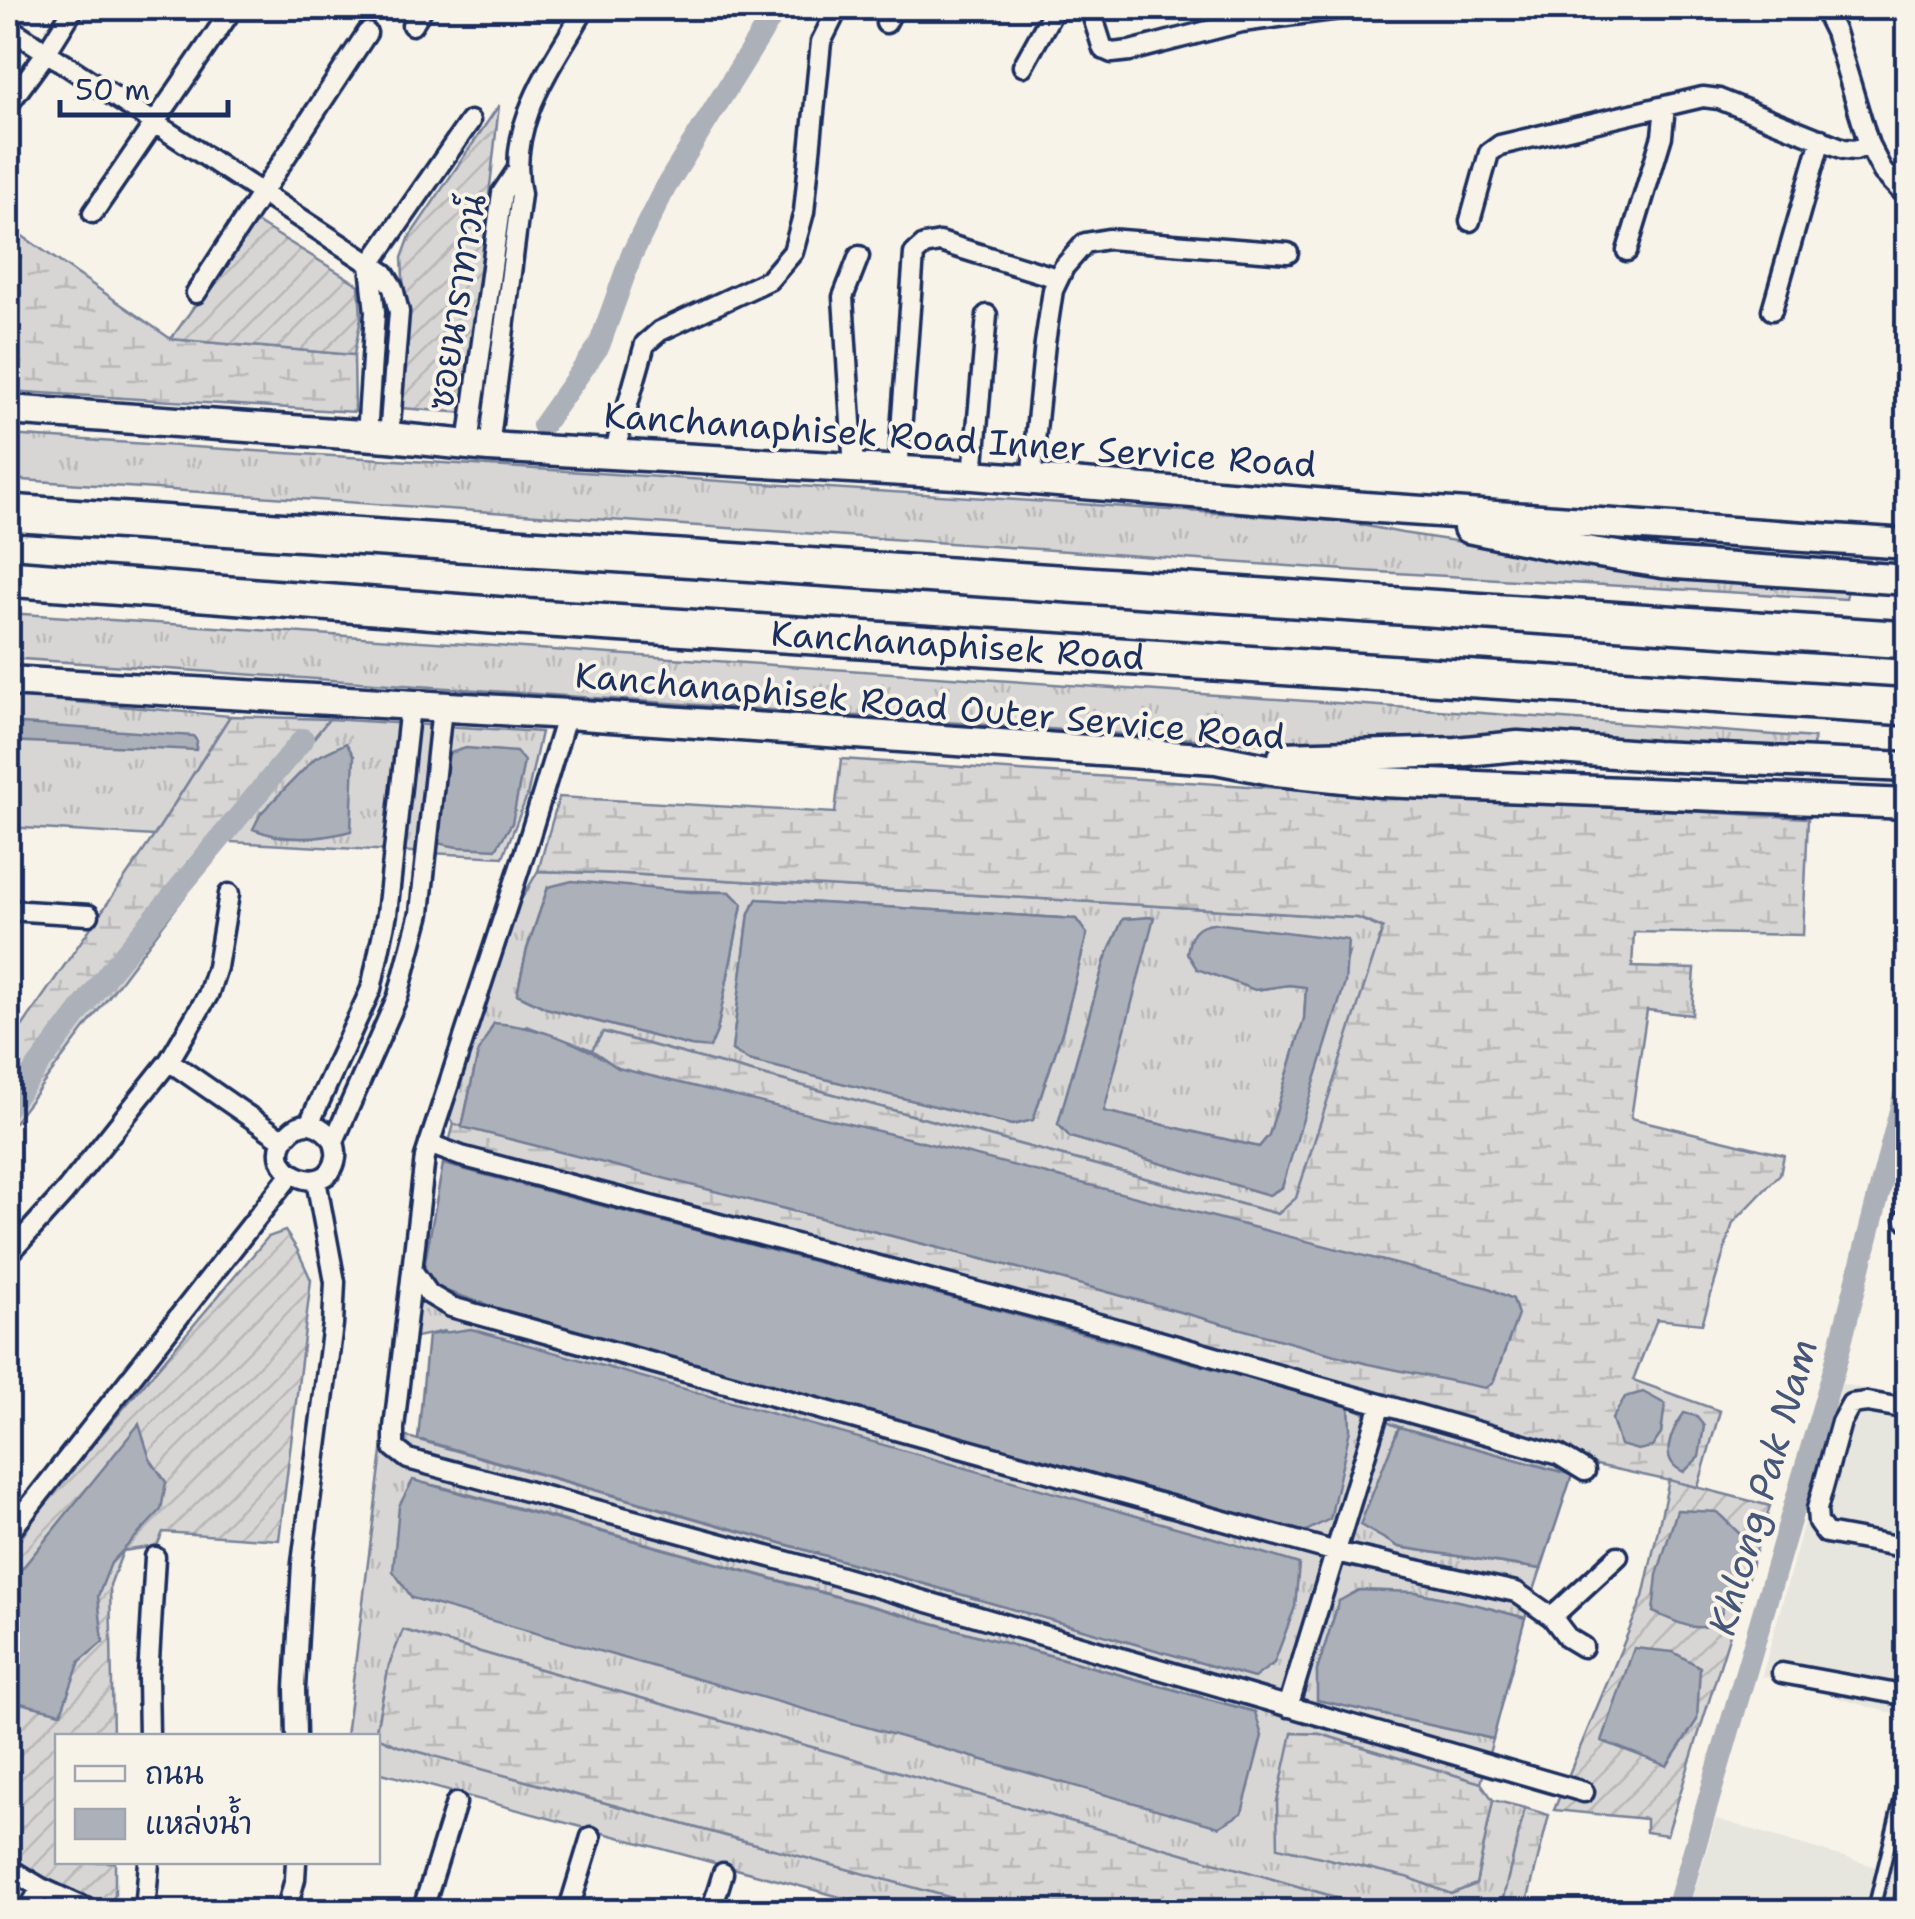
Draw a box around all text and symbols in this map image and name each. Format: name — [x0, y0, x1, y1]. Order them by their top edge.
scale bar — [60, 55, 228, 117]
text: 50 m — [75, 69, 150, 110]
street label: ซอยนาราทาวน์ — [416, 191, 497, 413]
street label: Kanchanaphisek Road Inner Service Road — [602, 391, 1318, 488]
street label: Kanchanaphisek Road — [769, 609, 1146, 680]
street label: Kanchanaphisek Road Outer Service Road — [573, 651, 1287, 760]
water label: Khlong Pak Nam — [1696, 1333, 1829, 1641]
legend — [55, 1734, 380, 1864]
text: ถนน — [145, 1753, 204, 1794]
text: แหล่งน้ำ — [145, 1796, 252, 1844]

